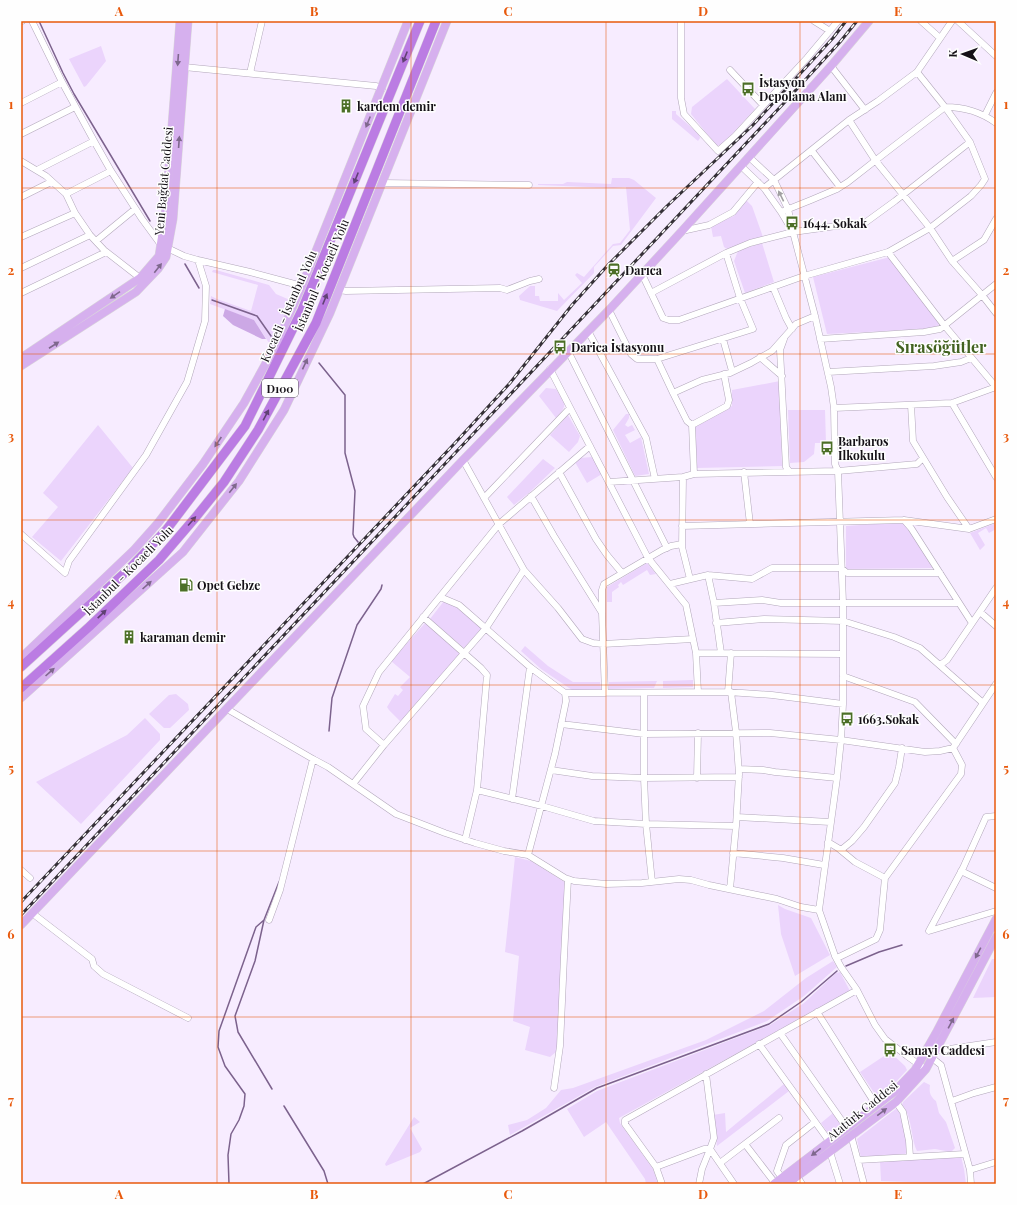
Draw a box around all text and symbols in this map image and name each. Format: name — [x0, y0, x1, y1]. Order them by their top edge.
text: A — [114, 2, 124, 19]
text: B — [310, 2, 319, 19]
text: C — [503, 2, 513, 19]
text: D — [698, 2, 708, 19]
text: E — [894, 2, 902, 19]
north arrow — [943, 34, 983, 74]
text: K — [945, 49, 960, 58]
one-way arrow — [402, 52, 408, 63]
one-way arrow — [174, 54, 181, 66]
place label: İstasyon Depolama Alanı — [759, 74, 847, 104]
bus stop icon: İstasyon Depolama Alanı — [740, 81, 756, 97]
text: 1 — [9, 95, 14, 112]
text: 1 — [1004, 95, 1009, 112]
building icon: kardem demir — [338, 98, 354, 114]
place label: kardem demir — [357, 98, 436, 114]
one-way arrow — [365, 117, 371, 129]
street label: Yeni Bağdat Caddesi — [150, 126, 176, 237]
one-way arrow — [175, 136, 182, 148]
one-way arrow — [353, 172, 359, 183]
one-way arrow — [778, 190, 784, 201]
bus stop icon: 1644. Sokak — [784, 215, 800, 231]
place label: 1644. Sokak — [803, 215, 868, 231]
street label: İstanbul - Kocaeli Yolu — [290, 216, 352, 334]
street label: Kocaeli - İstanbul Yolu — [256, 248, 320, 364]
text: 2 — [8, 261, 15, 278]
text: 2 — [1003, 261, 1010, 278]
station icon: Darıca — [606, 262, 622, 278]
place label: Darıca — [625, 262, 663, 278]
one-way arrow — [154, 263, 162, 274]
one-way arrow — [110, 291, 120, 299]
one-way arrow — [323, 292, 329, 304]
district label: Sırasöğütler — [895, 336, 987, 357]
bus stop icon: Darica İstasyonu — [552, 339, 568, 355]
place label: Darica İstasyonu — [571, 339, 665, 355]
one-way arrow — [48, 341, 60, 348]
one-way arrow — [302, 359, 308, 370]
road number: D100 — [262, 379, 298, 397]
one-way arrow — [263, 409, 269, 420]
text: 3 — [8, 427, 14, 444]
text: 3 — [1003, 427, 1009, 444]
place label: Barbaros İlkokulu — [838, 433, 889, 463]
one-way arrow — [214, 437, 222, 447]
bus stop icon: Barbaros İlkokulu — [819, 440, 835, 456]
one-way arrow — [228, 483, 237, 494]
one-way arrow — [188, 516, 197, 526]
street label: İstanbul - Kocaeli Yolu — [80, 522, 176, 618]
fuel station icon: Opet Gebze — [178, 577, 194, 593]
place label: Opet Gebze — [197, 577, 260, 593]
one-way arrow — [142, 581, 151, 590]
text: 4 — [8, 593, 15, 610]
text: 4 — [1003, 593, 1010, 610]
one-way arrow — [97, 610, 107, 619]
building icon: karaman demir — [121, 629, 137, 645]
place label: karaman demir — [140, 629, 226, 645]
one-way arrow — [45, 667, 55, 677]
bus stop icon: 1663.Sokak — [839, 711, 855, 727]
place label: 1663.Sokak — [858, 711, 920, 727]
text: 5 — [8, 759, 14, 776]
text: 5 — [1003, 759, 1009, 776]
text: 6 — [7, 925, 15, 942]
text: 6 — [1002, 925, 1010, 942]
one-way arrow — [975, 947, 981, 959]
one-way arrow — [948, 1017, 954, 1029]
bus stop icon: Sanayi Caddesi — [882, 1042, 898, 1058]
place label: Sanayi Caddesi — [901, 1042, 985, 1058]
street label: Atatürk Caddesi — [823, 1076, 901, 1144]
text: 7 — [8, 1091, 14, 1108]
text: 7 — [1003, 1091, 1009, 1108]
one-way arrow — [877, 1107, 888, 1116]
one-way arrow — [811, 1147, 822, 1156]
text: A — [114, 1185, 124, 1202]
text: B — [310, 1185, 319, 1202]
text: C — [503, 1185, 513, 1202]
text: D — [698, 1185, 708, 1202]
text: E — [894, 1185, 902, 1202]

